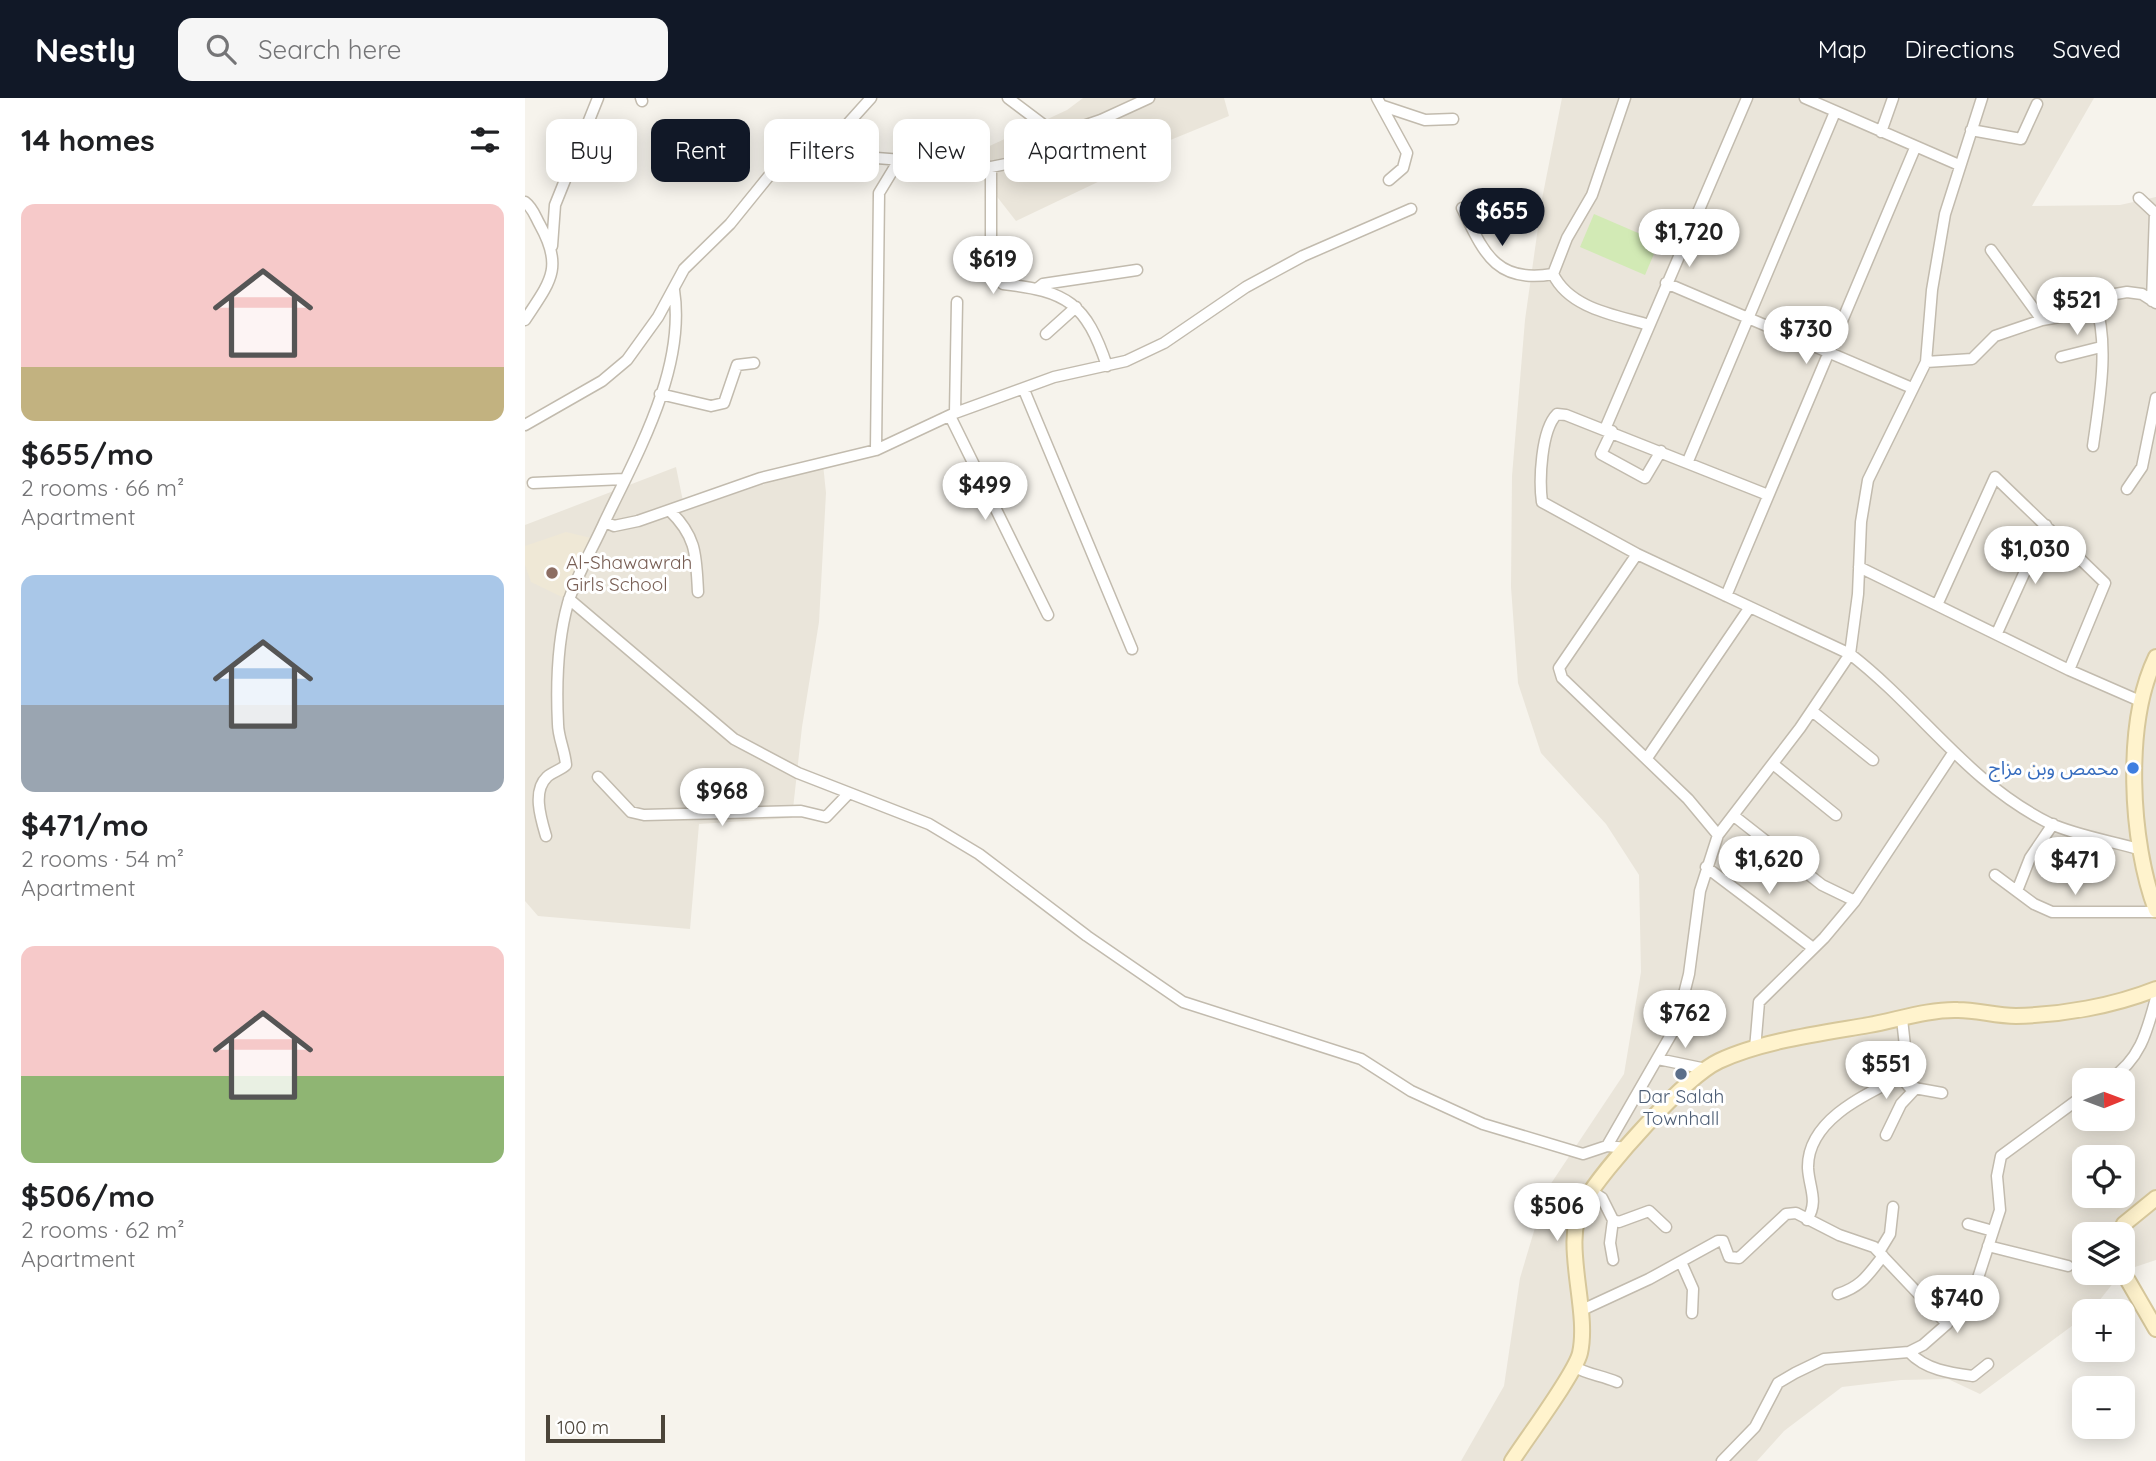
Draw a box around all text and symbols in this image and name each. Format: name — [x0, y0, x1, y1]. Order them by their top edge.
search box — [178, 18, 668, 81]
text: Nestly — [35, 29, 136, 70]
icon: search — [202, 30, 240, 68]
text: Search here — [258, 33, 401, 66]
text: Map — [1818, 34, 1867, 64]
text: Directions — [1905, 34, 2015, 64]
text: Saved — [2053, 34, 2121, 64]
chip: Buy — [546, 119, 637, 182]
chip: Rent — [651, 119, 750, 182]
chip: Filters — [764, 119, 879, 182]
chip: New — [893, 119, 990, 182]
chip: Apartment — [1004, 119, 1171, 182]
text: 14 homes — [21, 121, 155, 159]
icon: filters — [466, 121, 504, 159]
pin: $655 — [1461, 188, 1543, 248]
text: $655 — [1476, 196, 1528, 225]
pin: $1,720 — [1632, 209, 1746, 269]
text: $1,720 — [1655, 217, 1723, 246]
pin: $619 — [952, 236, 1034, 296]
text: $619 — [969, 244, 1017, 273]
icon: home — [200, 250, 326, 376]
pin: $521 — [2036, 278, 2118, 337]
text: $521 — [2052, 285, 2102, 314]
pin: $730 — [1765, 306, 1847, 366]
text: $730 — [1780, 314, 1832, 343]
text: $655/mo — [21, 435, 153, 473]
pin: $499 — [944, 462, 1026, 522]
text: $499 — [959, 470, 1011, 499]
text: 2 rooms · 66 m² — [21, 473, 184, 502]
text: Apartment — [21, 502, 135, 531]
pin: $1,030 — [1978, 526, 2092, 586]
text: $1,030 — [2000, 534, 2070, 563]
place label: Al-Shawawrah Girls School — [566, 550, 692, 596]
marker: Al-Shawawrah Girls School — [544, 565, 560, 581]
icon: home — [200, 621, 326, 747]
place label: محمص وبن مزاج — [1989, 756, 2119, 782]
marker: محمص وبن مزاج — [2125, 760, 2141, 776]
pin: $968 — [681, 768, 763, 828]
text: $968 — [696, 776, 748, 805]
text: $471/mo — [21, 806, 148, 844]
pin: $1,620 — [1712, 836, 1826, 896]
pin: $471 — [2034, 838, 2116, 897]
text: 2 rooms · 54 m² — [21, 844, 184, 873]
text: $1,620 — [1735, 844, 1803, 873]
text: $471 — [2050, 845, 2100, 874]
text: Apartment — [21, 873, 135, 902]
pin: $762 — [1644, 990, 1726, 1050]
icon: home — [200, 992, 326, 1118]
text: $762 — [1659, 998, 1711, 1027]
pin: $551 — [1845, 1042, 1927, 1101]
text: $551 — [1861, 1049, 1911, 1078]
marker: Dar Salah Townhall — [1673, 1066, 1689, 1082]
north arrow — [2072, 1068, 2135, 1130]
map controls — [2072, 1068, 2135, 1439]
place label: Dar Salah Townhall — [1638, 1084, 1724, 1130]
button: locate — [2072, 1145, 2135, 1208]
text: $506/mo — [21, 1177, 155, 1215]
pin: $506 — [1516, 1184, 1598, 1243]
text: $506 — [1530, 1191, 1584, 1220]
text: 2 rooms · 62 m² — [21, 1215, 185, 1244]
button: layers — [2072, 1222, 2135, 1285]
text: Apartment — [21, 1244, 135, 1273]
pin: $740 — [1916, 1276, 1998, 1335]
text: $740 — [1930, 1283, 1984, 1312]
button: + — [2072, 1299, 2135, 1362]
button: − — [2072, 1376, 2135, 1439]
scale bar — [546, 1412, 665, 1444]
text: 100 m — [557, 1415, 609, 1439]

